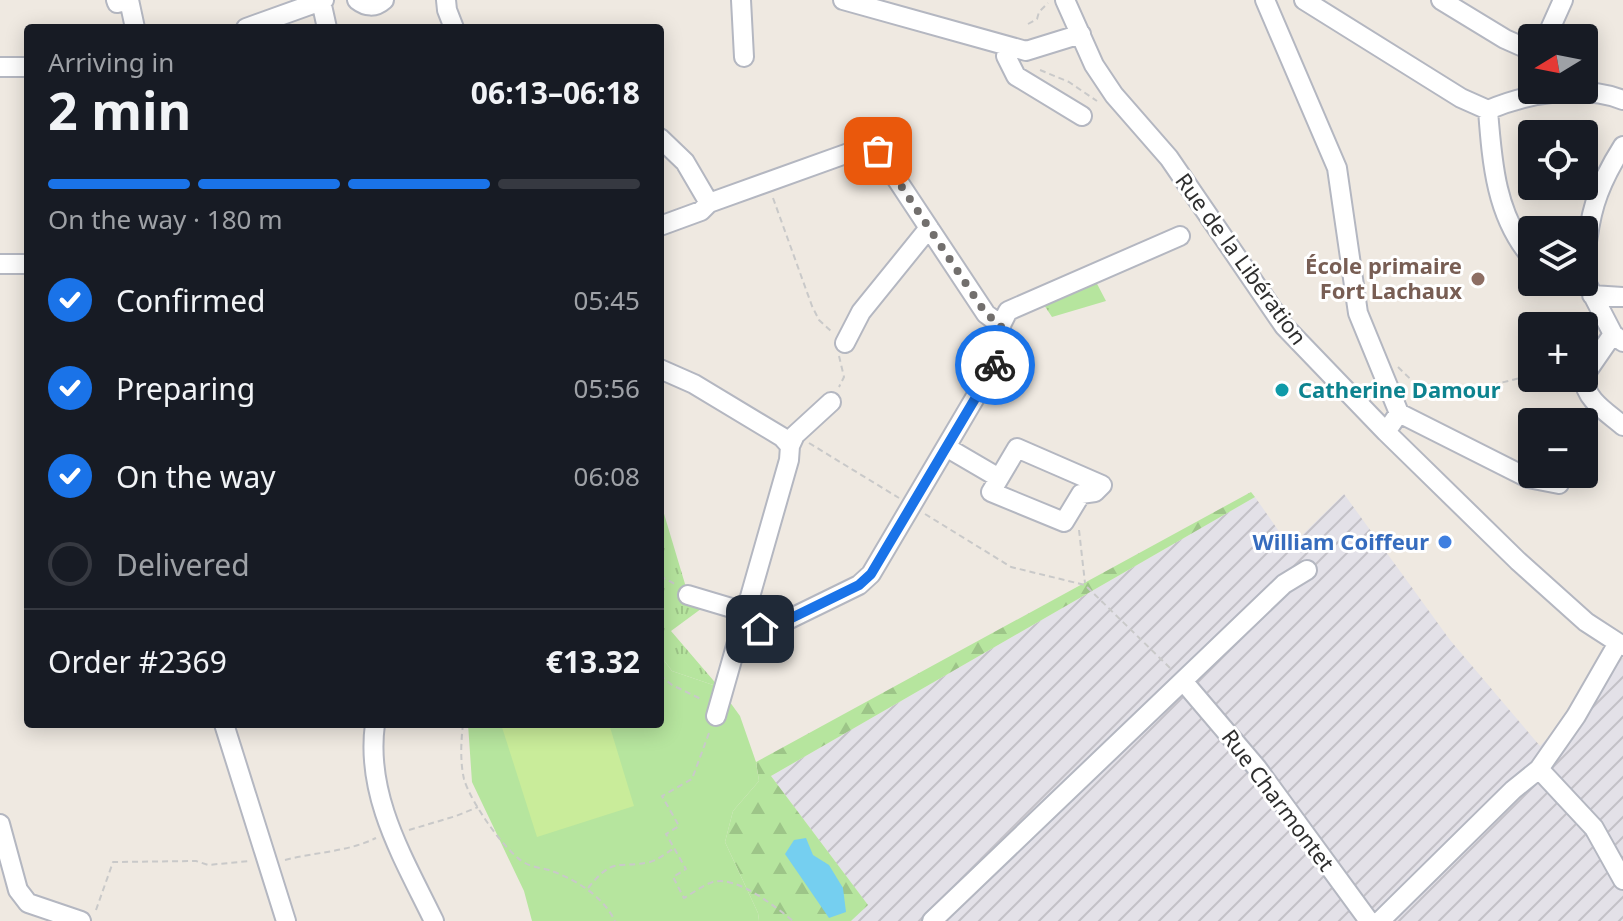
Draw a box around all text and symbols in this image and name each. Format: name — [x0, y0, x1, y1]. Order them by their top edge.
north arrow — [1518, 24, 1598, 104]
map controls — [1518, 24, 1598, 488]
text: Arriving in — [48, 44, 174, 80]
text: 06:13–06:18 — [471, 72, 640, 113]
text: 2 min — [48, 74, 191, 145]
pin — [844, 117, 912, 185]
button: locate — [1518, 120, 1598, 200]
icon: bag — [856, 129, 900, 173]
street label: Rue de la Libération — [1169, 166, 1314, 350]
text: On the way · 180 m — [48, 201, 282, 237]
button: layers — [1518, 216, 1598, 296]
place label: École primaire Fort Lachaux — [1305, 250, 1462, 305]
marker: École primaire Fort Lachaux — [1469, 270, 1487, 288]
icon: check — [48, 278, 92, 322]
text: Confirmed — [116, 280, 266, 321]
text: 05:45 — [574, 282, 640, 318]
button: + — [1518, 312, 1598, 392]
courier — [955, 325, 1035, 405]
icon: bike — [973, 343, 1017, 387]
icon: check — [48, 366, 92, 410]
text: Preparing — [116, 368, 255, 409]
text: 05:56 — [574, 370, 640, 406]
place label: Catherine Damour — [1298, 374, 1501, 404]
marker: Catherine Damour — [1273, 381, 1291, 399]
button: − — [1518, 408, 1598, 488]
icon: check — [48, 454, 92, 498]
text: On the way — [116, 456, 276, 497]
text: 06:08 — [574, 458, 640, 494]
place label: William Coiffeur — [1252, 526, 1429, 556]
marker: William Coiffeur — [1436, 533, 1454, 551]
text: Delivered — [116, 544, 250, 585]
pin — [726, 595, 794, 663]
icon: home — [738, 607, 782, 651]
text: Order #2369 — [48, 641, 227, 682]
text: €13.32 — [546, 641, 640, 682]
street label: Rue Charmontet — [1216, 722, 1342, 876]

